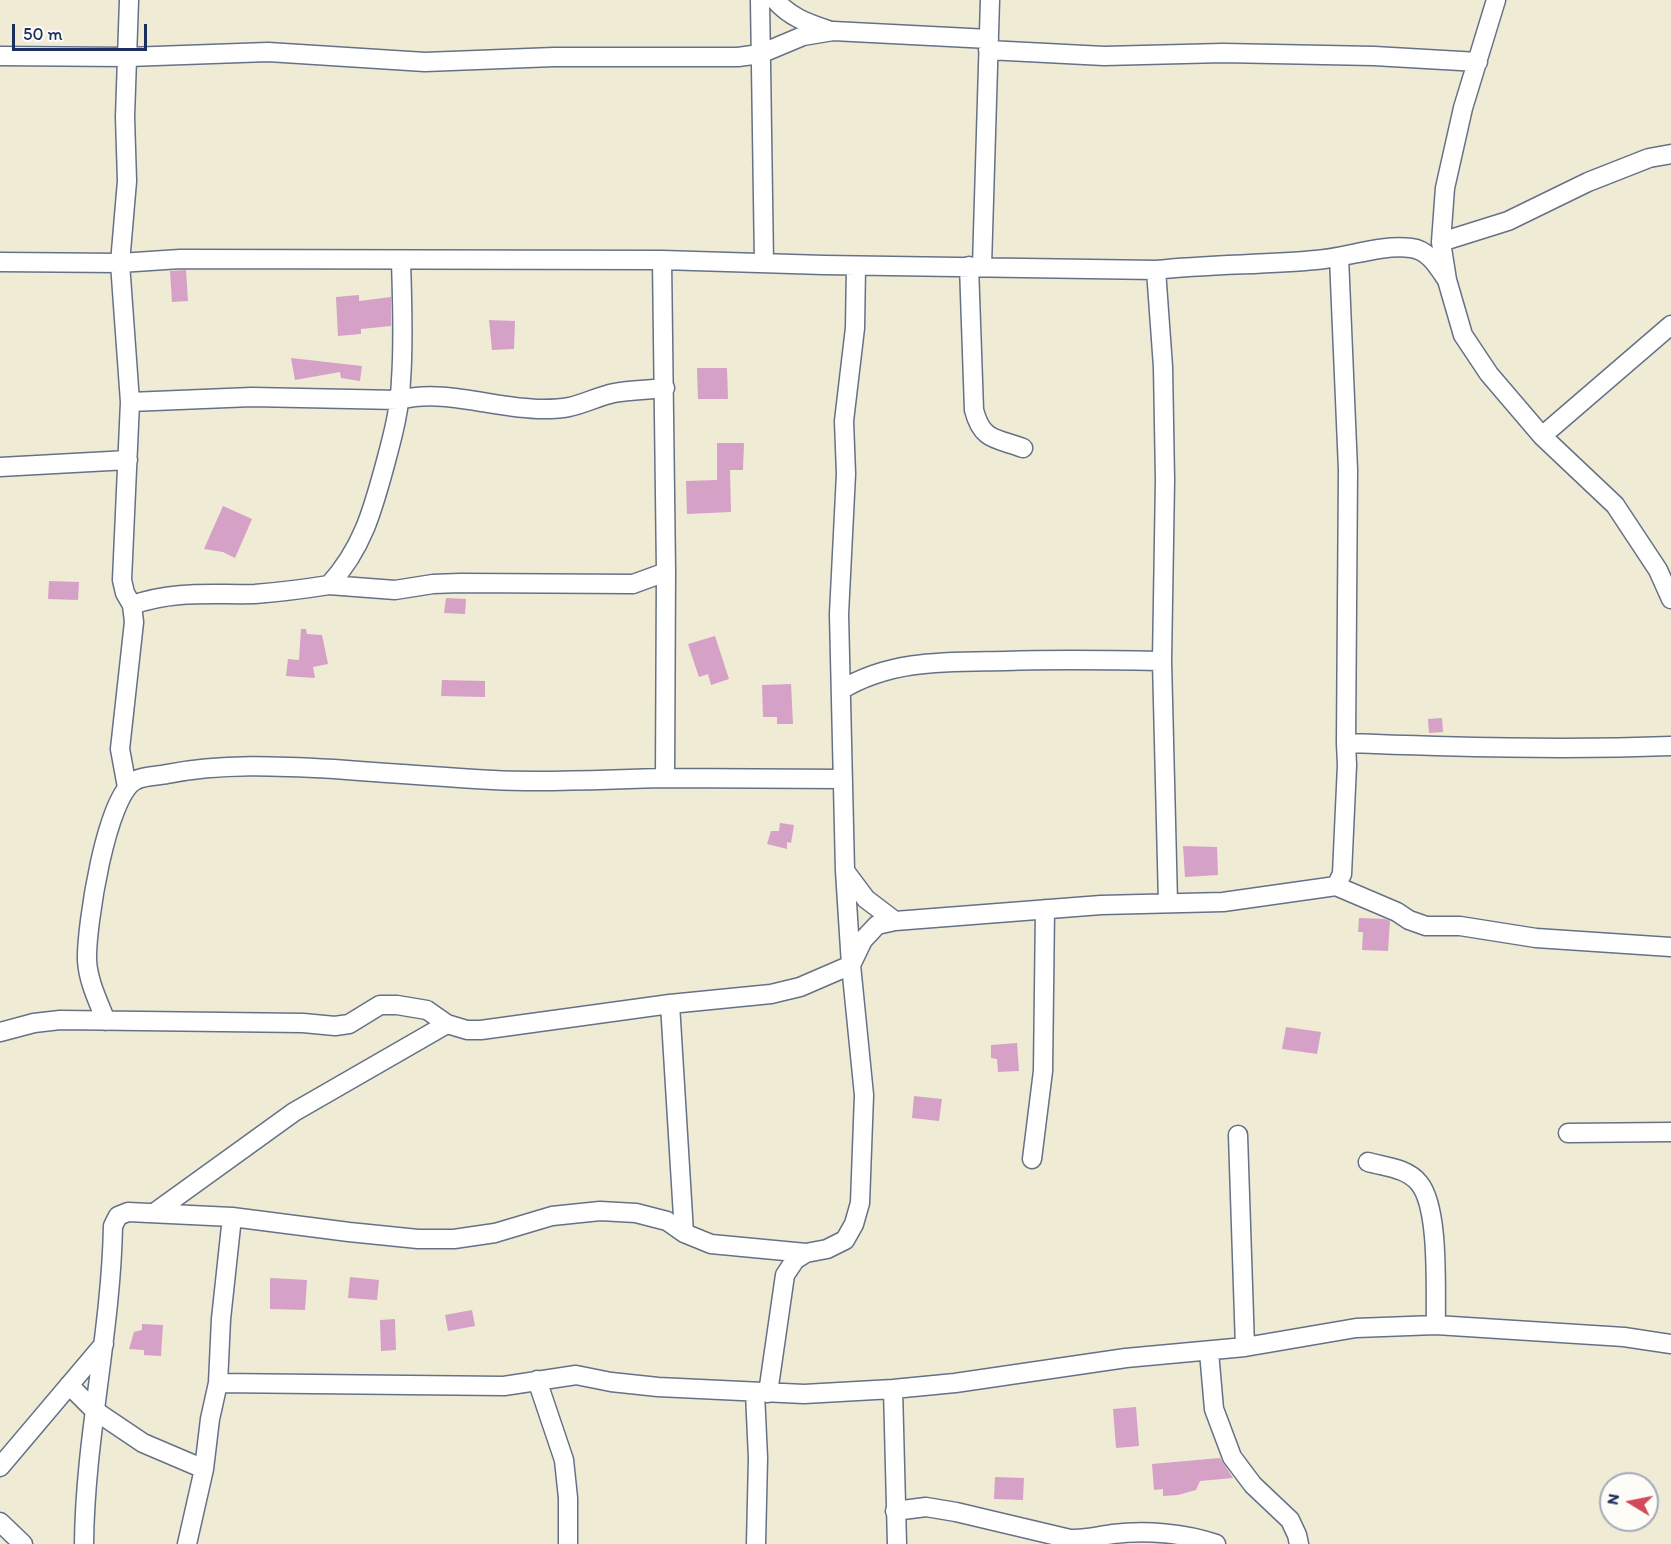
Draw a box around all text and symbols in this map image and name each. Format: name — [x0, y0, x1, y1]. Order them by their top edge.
scale bar — [15, 12, 150, 50]
text: 50 m — [23, 23, 63, 45]
north arrow — [1599, 1472, 1659, 1532]
text: N — [1602, 1492, 1623, 1506]

